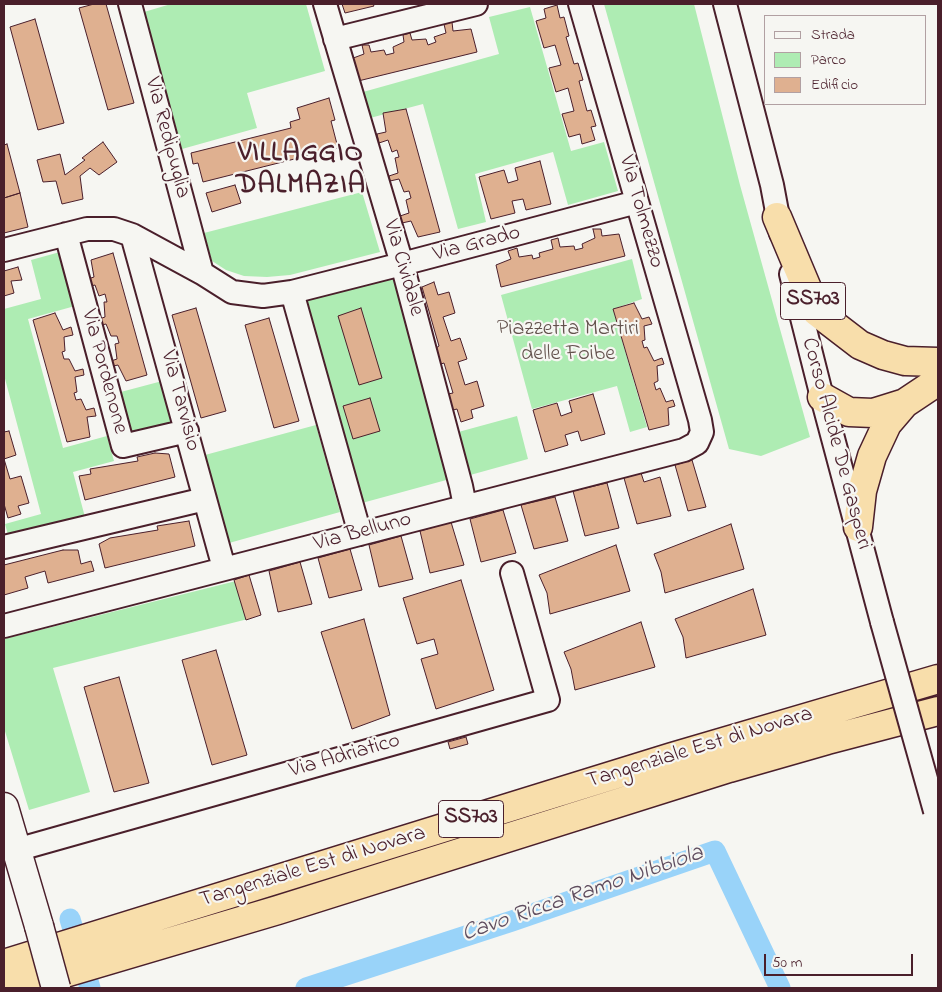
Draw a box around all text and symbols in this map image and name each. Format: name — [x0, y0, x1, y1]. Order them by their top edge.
legend — [764, 15, 927, 105]
text: Strada — [811, 24, 855, 46]
text: Parco — [811, 49, 846, 71]
text: Edificio — [811, 74, 858, 96]
street label: Via Redipuglia — [137, 75, 195, 201]
district label: VILLAGGIO DALMAZIA — [235, 138, 367, 204]
street label: Via Tolmezzo — [611, 153, 669, 271]
street label: Via Cividale — [376, 217, 428, 319]
street label: Via Grado — [431, 221, 523, 269]
road number: SS703 — [780, 282, 846, 320]
street label: Via Pordenone — [74, 307, 132, 437]
park label: Piazzetta Martiri delle Foibe — [497, 317, 639, 368]
street label: Corso Alcide De Gasperi — [794, 335, 876, 553]
street label: Via Tarvisio — [153, 348, 205, 454]
street label: Via Belluno — [311, 507, 415, 559]
street label: Tangenziale Est di Novara — [584, 702, 816, 796]
street label: Via Adriatico — [287, 729, 403, 785]
road number: SS703 — [438, 801, 504, 838]
street label: Tangenziale Est di Novara — [197, 821, 429, 915]
water label: Cavo Ricca Ramo Nibbiola — [459, 840, 707, 950]
scale bar — [767, 944, 916, 976]
text: 50 m — [772, 952, 802, 974]

